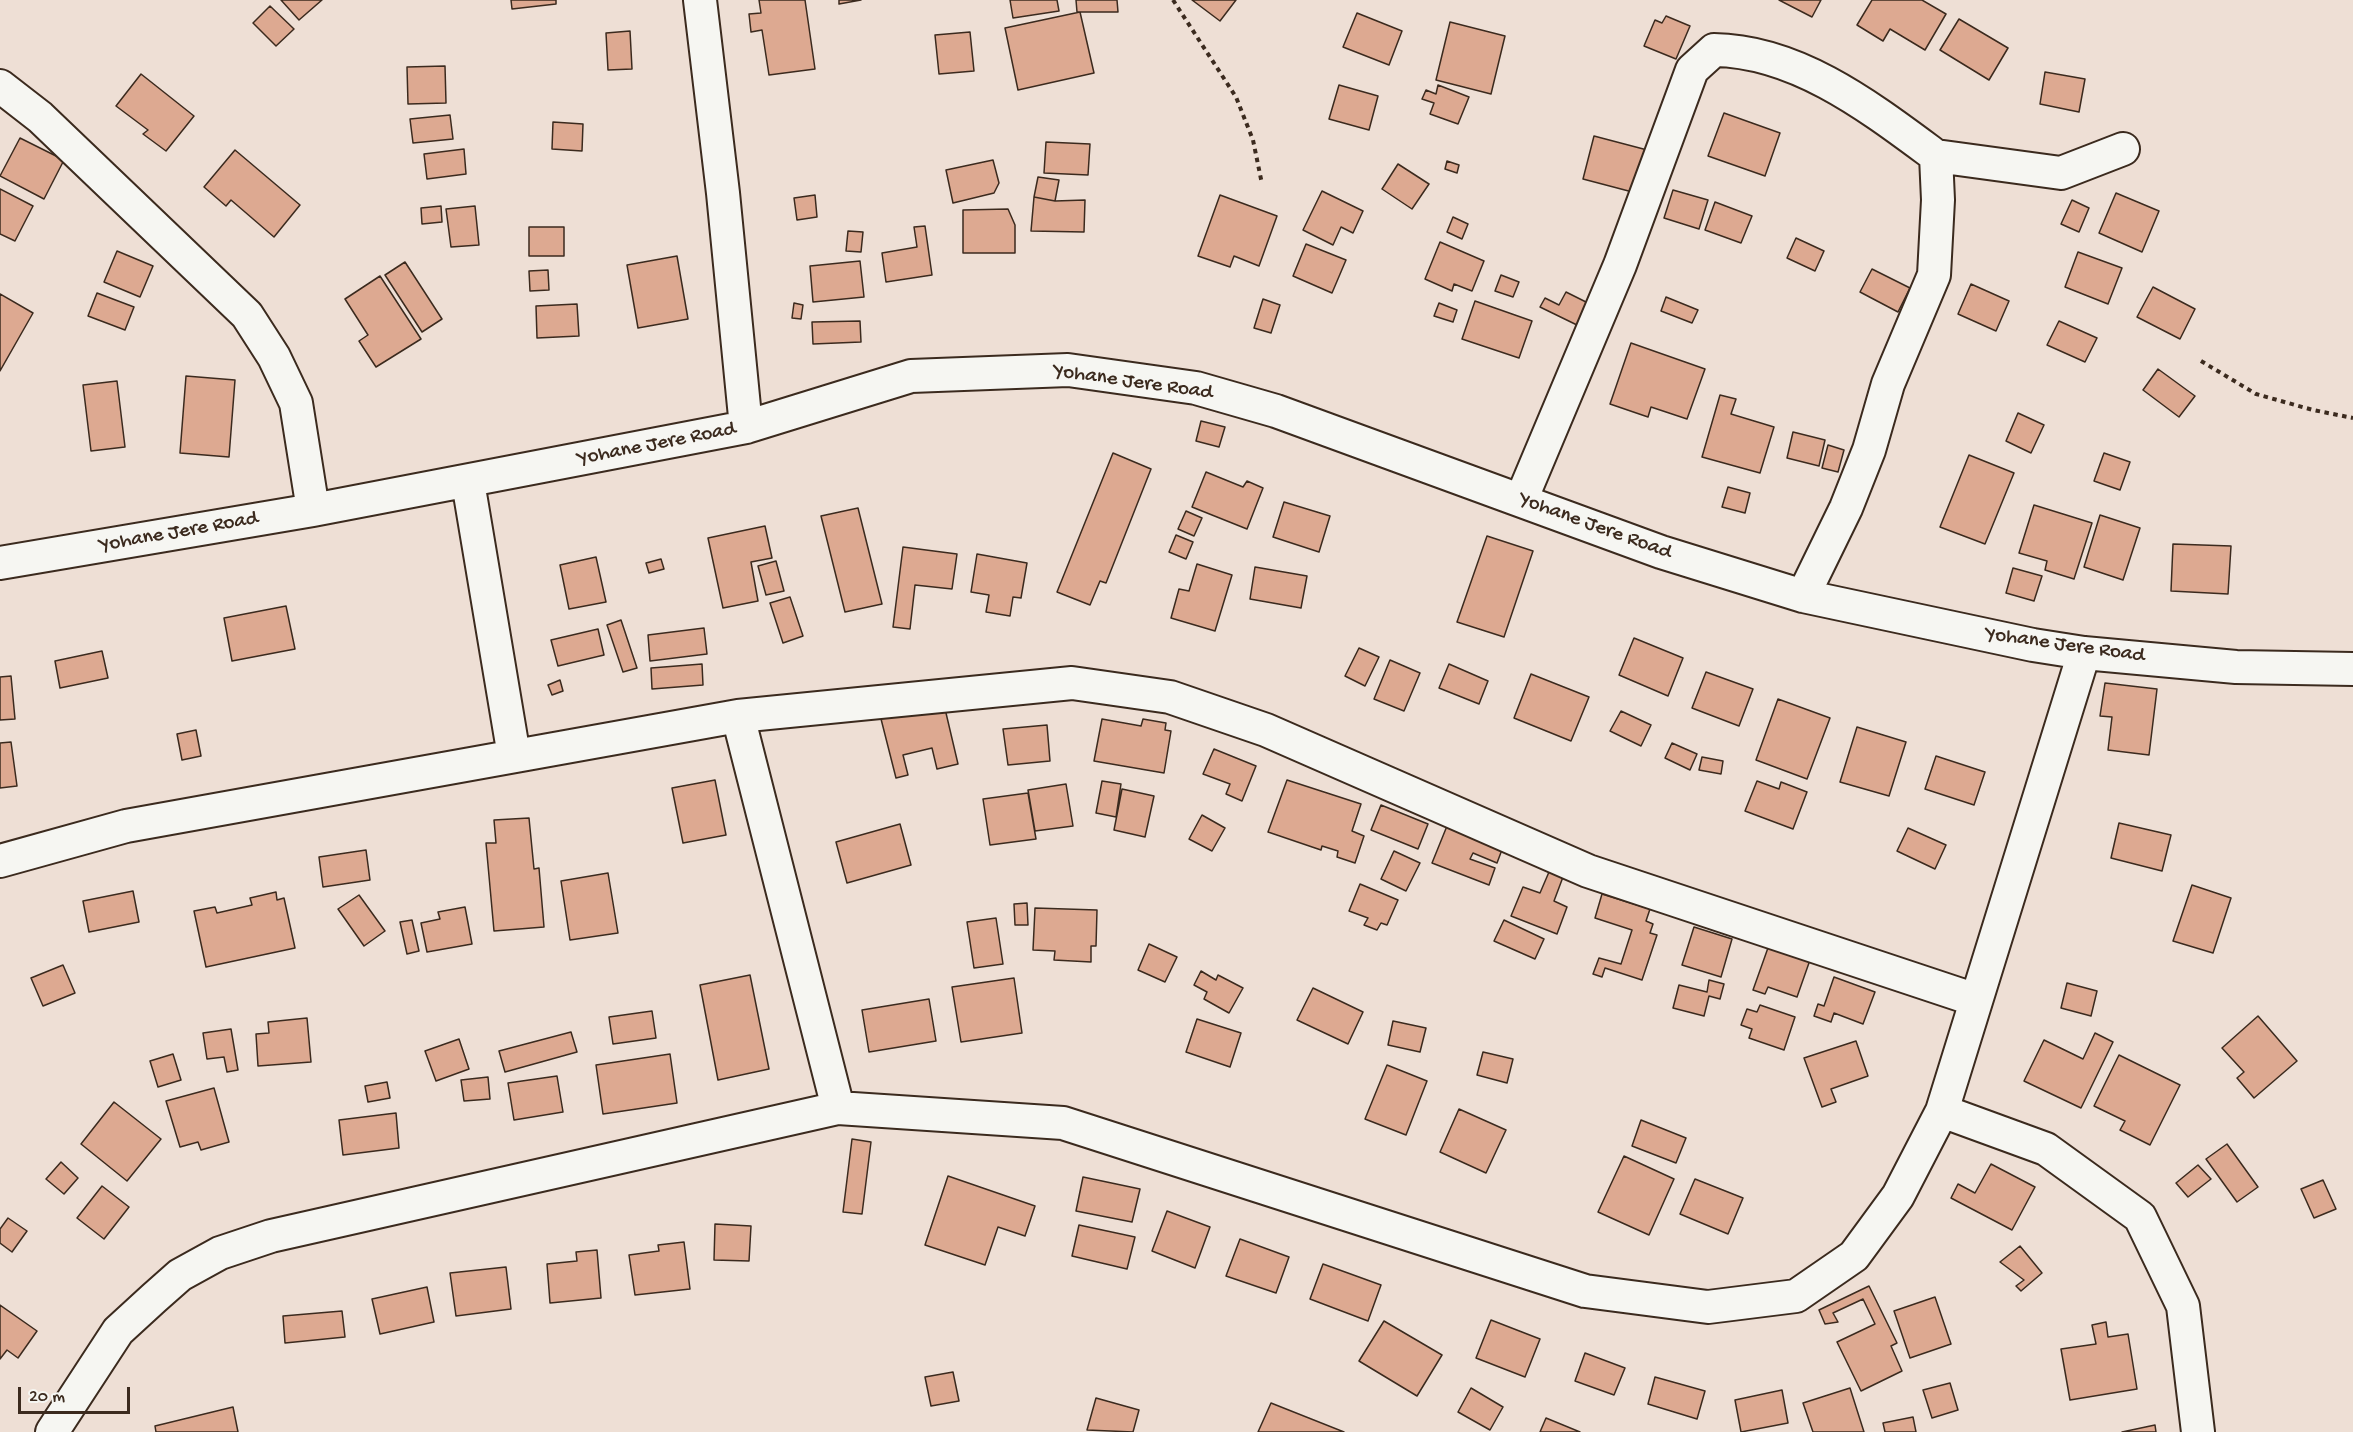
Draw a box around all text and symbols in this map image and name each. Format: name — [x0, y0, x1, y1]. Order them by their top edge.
street label: Yohane Jere Road — [1052, 359, 1214, 407]
street label: Yohane Jere Road — [576, 417, 738, 473]
street label: Yohane Jere Road — [1515, 488, 1675, 566]
street label: Yohane Jere Road — [98, 507, 260, 559]
street label: Yohane Jere Road — [1984, 622, 2146, 670]
scale bar — [21, 1375, 134, 1413]
text: 20 m — [29, 1387, 65, 1408]

